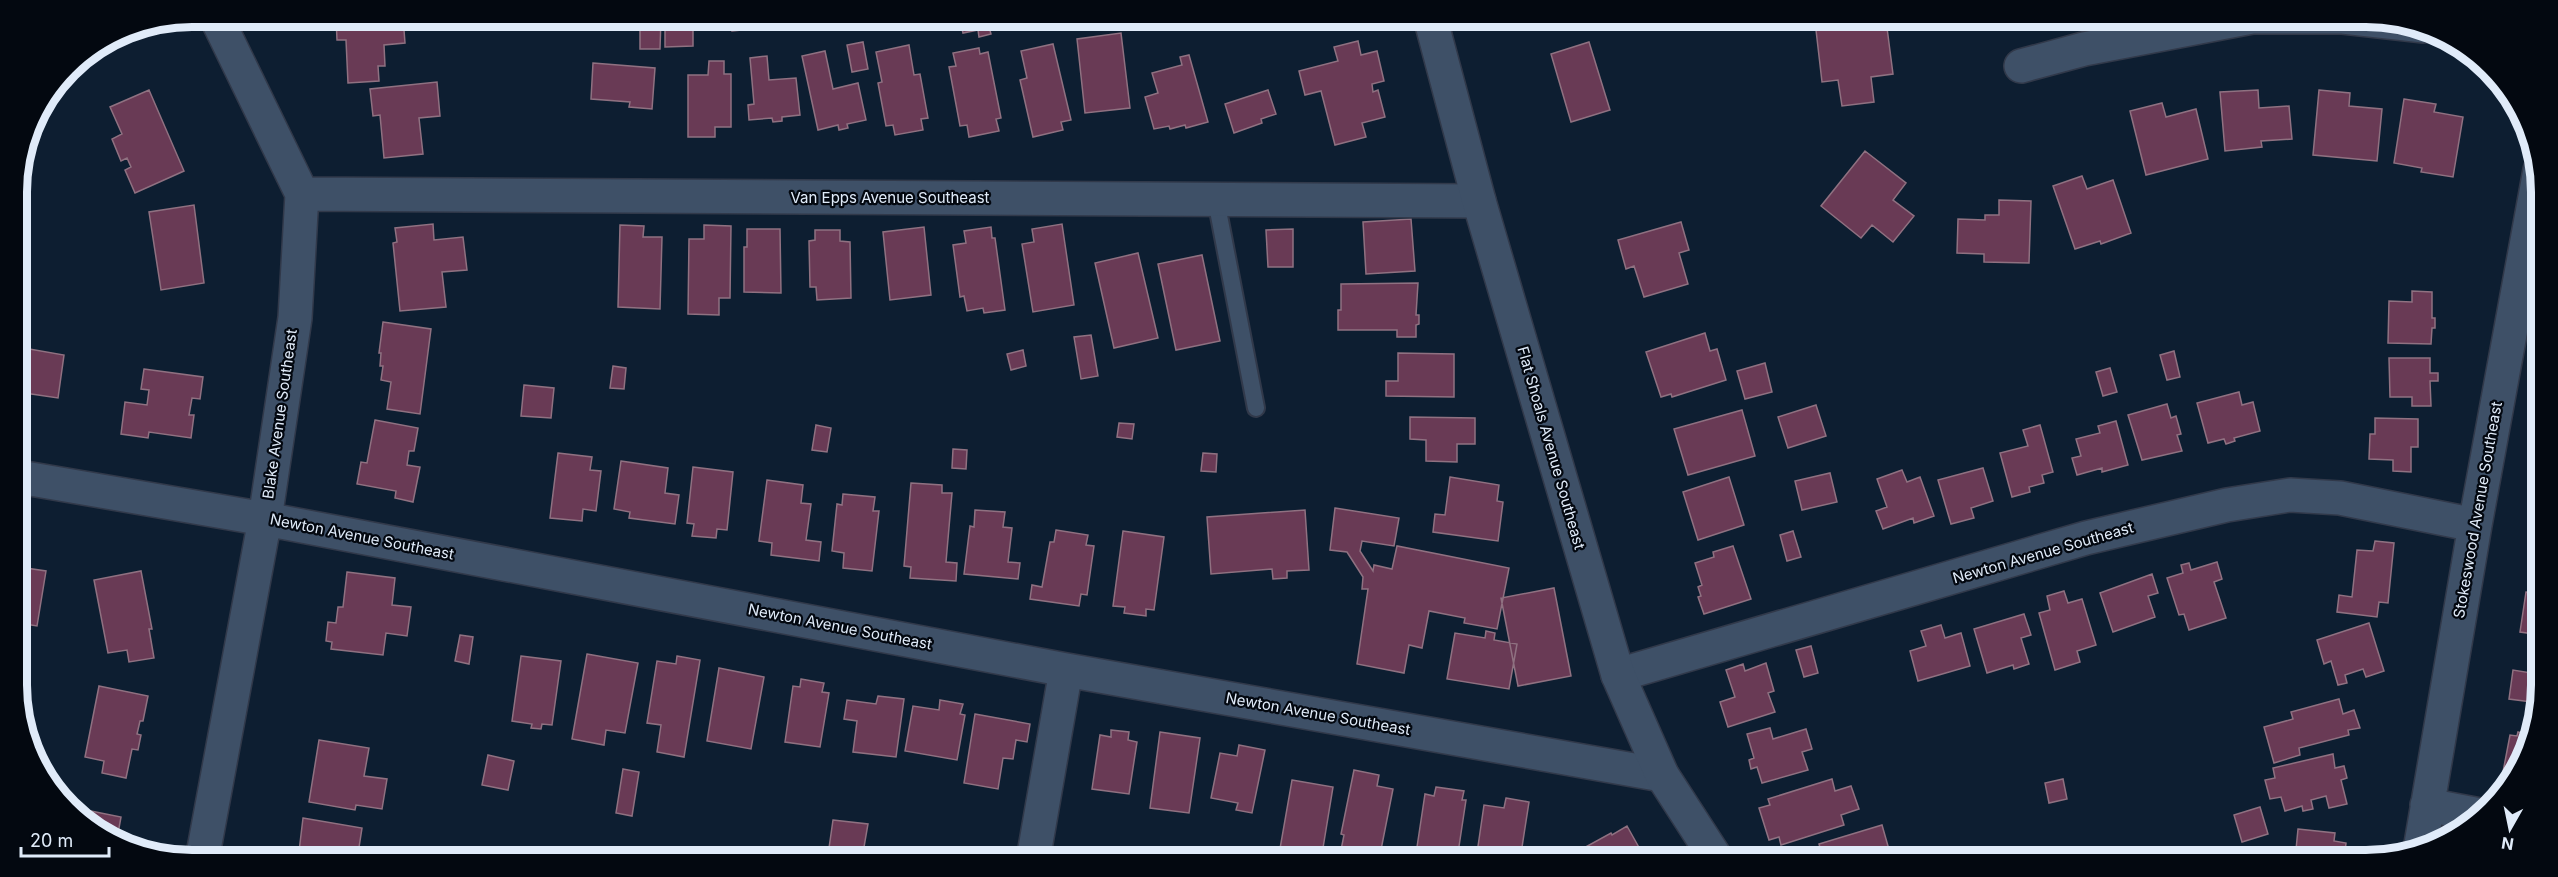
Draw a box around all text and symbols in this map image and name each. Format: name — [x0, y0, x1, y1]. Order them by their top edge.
street label: Van Epps Avenue Southeast — [791, 188, 990, 207]
street label: Blake Avenue Southeast — [258, 328, 301, 500]
street label: Flat Shoals Avenue Southeast — [1513, 344, 1590, 552]
street label: Stokeswood Avenue Southeast — [2449, 400, 2506, 620]
street label: Newton Avenue Southeast — [268, 509, 456, 564]
street label: Newton Avenue Southeast — [1950, 518, 2136, 587]
street label: Newton Avenue Southeast — [746, 599, 934, 654]
street label: Newton Avenue Southeast — [1224, 688, 1412, 739]
north arrow — [2480, 799, 2540, 859]
scale bar — [21, 820, 110, 858]
text: 20 m — [30, 830, 73, 851]
text: N — [2500, 833, 2515, 855]

